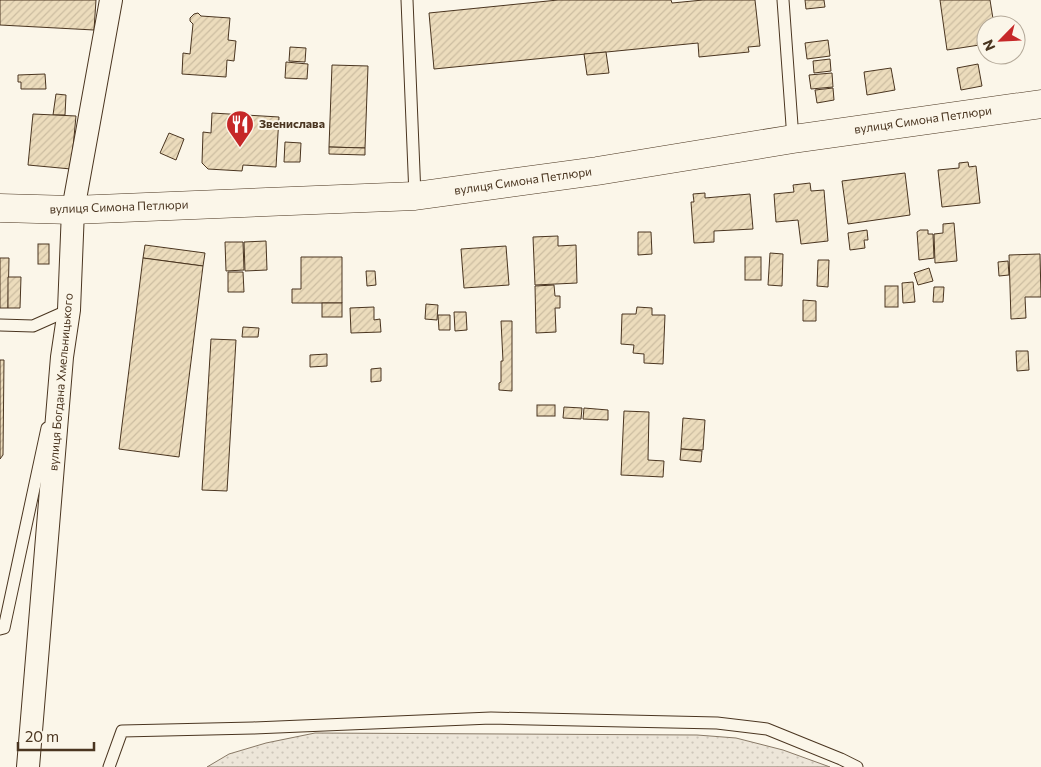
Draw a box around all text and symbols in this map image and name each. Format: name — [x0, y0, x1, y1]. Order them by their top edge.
north arrow — [976, 15, 1026, 65]
text: N — [979, 37, 999, 54]
street label: вулиця Симона Петлюри — [853, 102, 993, 136]
restaurant icon: Звенислава — [225, 109, 255, 148]
place label: Звенислава — [259, 116, 325, 130]
street label: вулиця Симона Петлюри — [453, 163, 593, 197]
street label: вулиця Симона Петлюри — [49, 197, 189, 215]
street label: вулиця Богдана Хмельницького — [45, 292, 75, 471]
scale bar — [18, 720, 94, 752]
text: 20 m — [25, 727, 59, 745]

